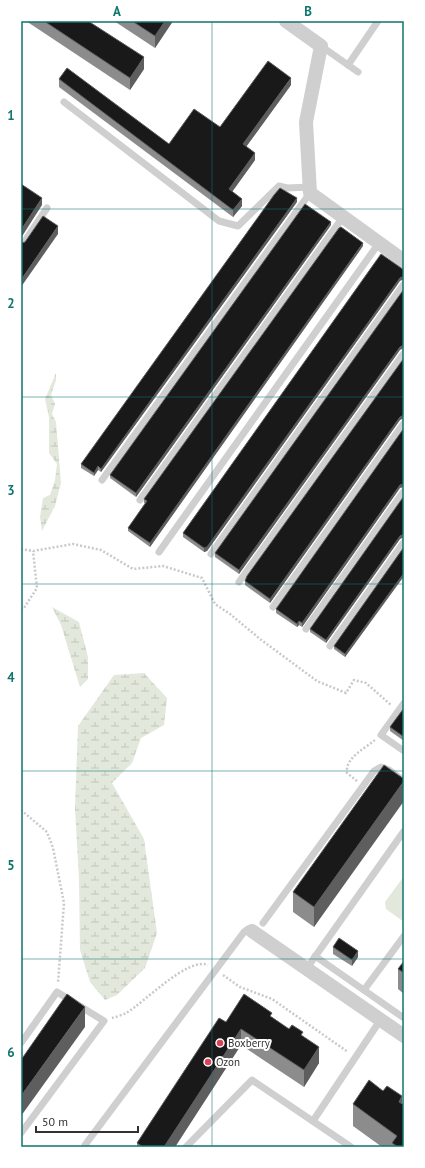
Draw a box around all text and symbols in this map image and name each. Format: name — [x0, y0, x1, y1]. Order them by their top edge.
text: A — [113, 3, 121, 20]
text: B — [304, 3, 312, 20]
text: 1 — [7, 107, 15, 124]
text: 2 — [7, 295, 15, 312]
text: 3 — [7, 482, 15, 499]
text: 4 — [7, 669, 15, 686]
text: 5 — [7, 857, 15, 874]
place label: Boxberry — [228, 1036, 271, 1050]
marker: Boxberry — [215, 1038, 225, 1048]
text: 6 — [7, 1044, 15, 1061]
place label: Ozon — [216, 1055, 240, 1069]
marker: Ozon — [203, 1057, 213, 1067]
scale bar — [36, 1108, 138, 1134]
text: 50 m — [42, 1114, 68, 1129]

